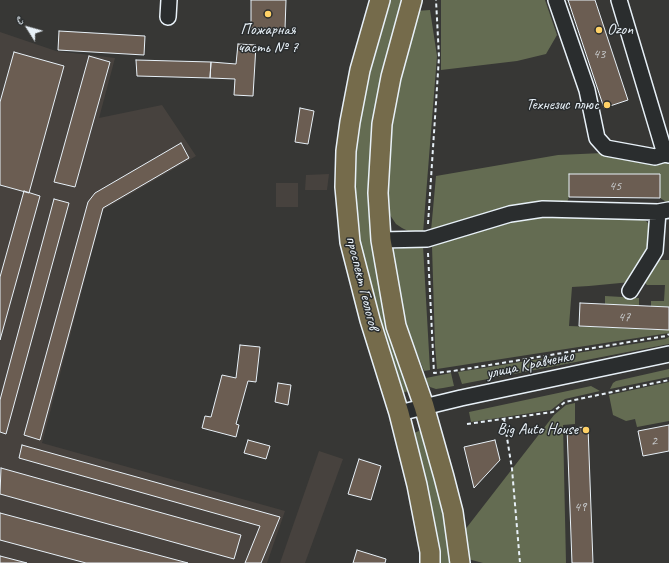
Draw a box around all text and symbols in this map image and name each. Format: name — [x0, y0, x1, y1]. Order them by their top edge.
north arrow — [8, 8, 48, 48]
marker: Пожарная часть № 7 — [263, 9, 273, 19]
text: С — [11, 14, 26, 27]
place label: Пожарная часть № 7 — [238, 20, 298, 58]
place label: Ozon — [607, 20, 633, 40]
marker: Ozon — [594, 25, 604, 35]
house number: 43 — [593, 46, 605, 62]
place label: Технезис плюс — [526, 95, 599, 115]
marker: Технезис плюс — [602, 100, 612, 110]
house number: 45 — [609, 178, 621, 194]
street label: проспект Геологов — [341, 234, 383, 332]
house number: 47 — [618, 309, 630, 325]
street label: улица Кравченко — [485, 346, 575, 384]
place label: Big Auto House — [497, 420, 578, 440]
marker: Big Auto House — [581, 425, 591, 435]
house number: 2 — [651, 433, 657, 449]
house number: 49 — [574, 499, 586, 515]

